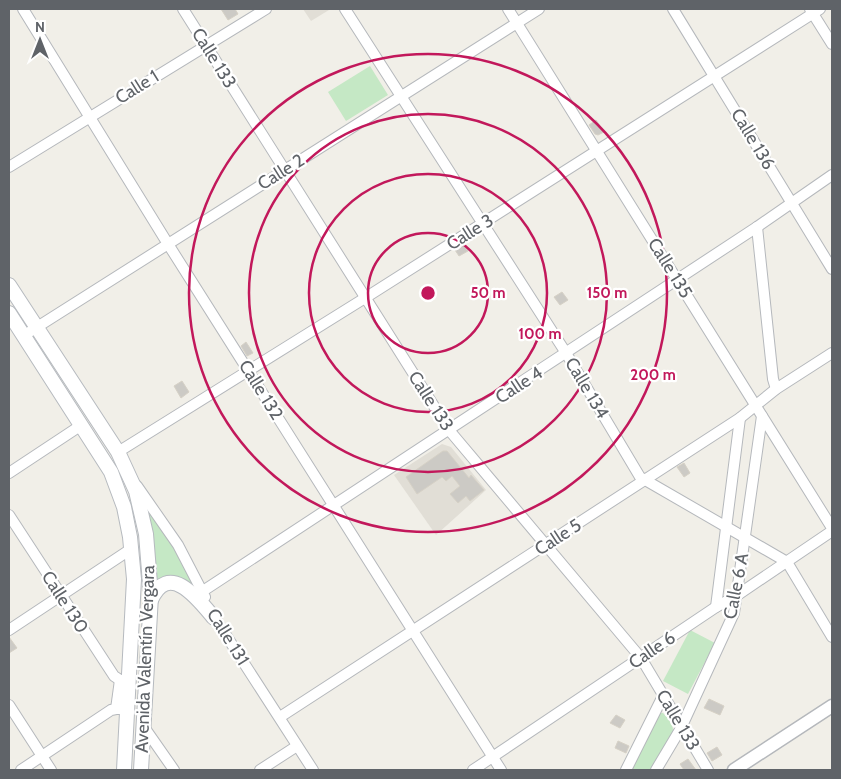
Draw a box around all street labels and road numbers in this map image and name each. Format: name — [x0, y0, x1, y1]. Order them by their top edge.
street label: Calle 133 — [187, 24, 241, 92]
street label: Calle 1 — [111, 65, 163, 109]
street label: Calle 136 — [726, 105, 780, 173]
street label: Calle 2 — [254, 149, 308, 195]
street label: Calle 3 — [442, 209, 498, 255]
street label: Calle 135 — [643, 234, 697, 302]
street label: Calle 134 — [560, 353, 614, 423]
street label: Calle 132 — [234, 356, 288, 424]
street label: Calle 4 — [491, 362, 547, 408]
street label: Calle 133 — [404, 367, 458, 435]
street label: Calle 5 — [531, 514, 585, 560]
street label: Calle 6 A — [719, 551, 753, 621]
street label: Avenida Valentín Vergara — [131, 565, 159, 753]
street label: Calle 130 — [37, 567, 93, 637]
street label: Calle 131 — [202, 605, 254, 669]
street label: Calle 6 — [624, 626, 680, 674]
street label: Calle 133 — [651, 686, 705, 754]

